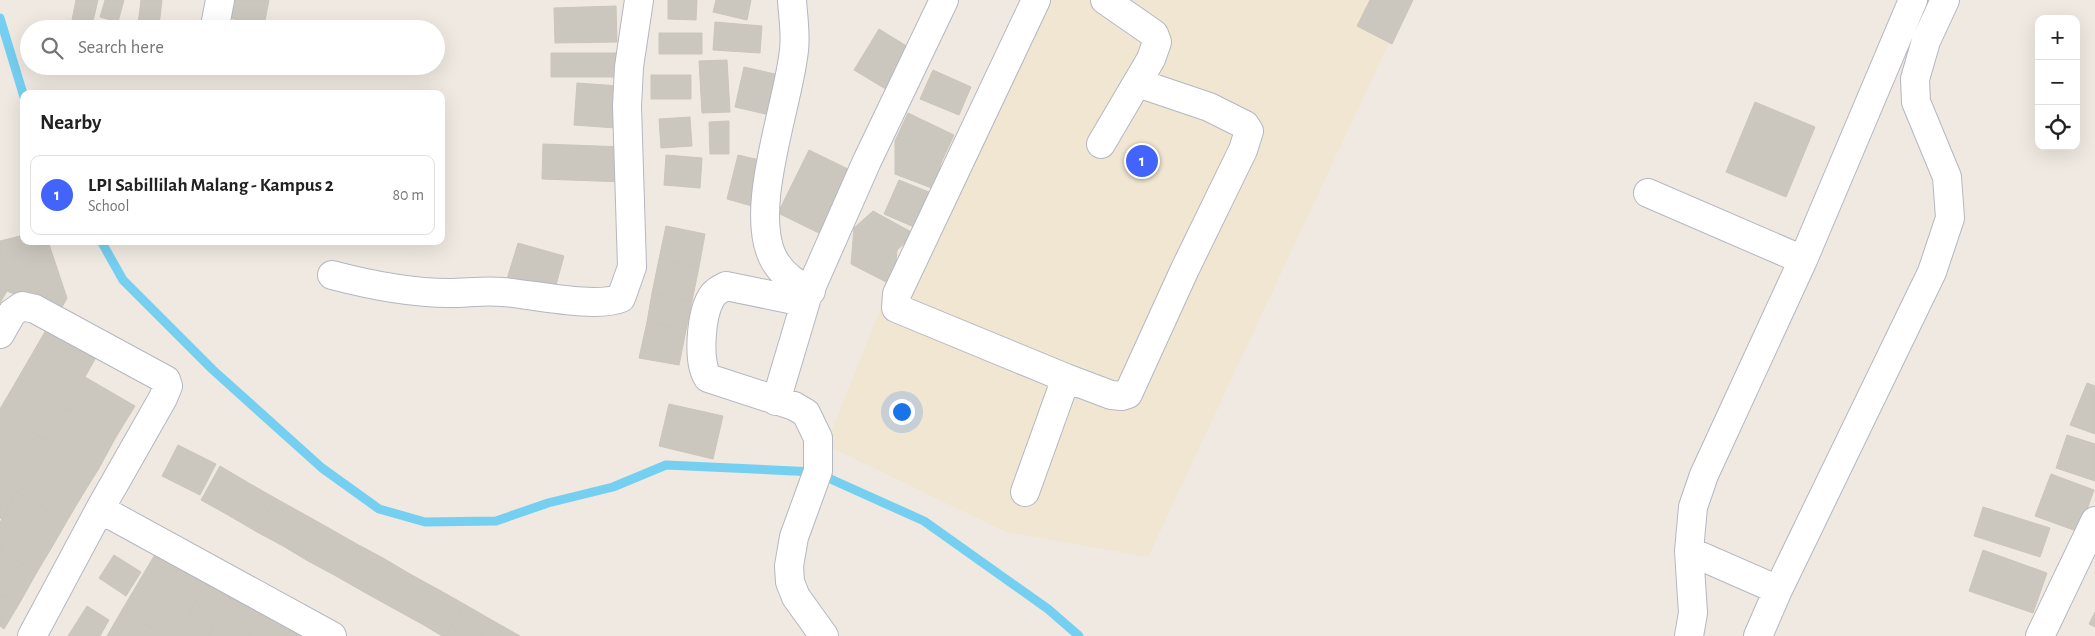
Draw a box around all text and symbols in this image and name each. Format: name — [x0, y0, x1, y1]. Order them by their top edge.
map controls — [2035, 15, 2080, 150]
button: + — [2035, 15, 2080, 60]
search box — [20, 20, 445, 75]
icon: search — [38, 34, 66, 62]
text: Search here — [78, 38, 164, 57]
button: − — [2035, 60, 2080, 105]
button: locate — [2035, 105, 2080, 150]
text: Nearby — [40, 112, 101, 133]
pin: 1 — [1126, 142, 1158, 180]
text: LPI Sabillilah Malang - Kampus 2 — [88, 176, 334, 195]
text: 1 — [54, 187, 60, 203]
text: 80 m — [393, 187, 424, 203]
text: School — [88, 198, 129, 214]
your location — [889, 399, 915, 425]

